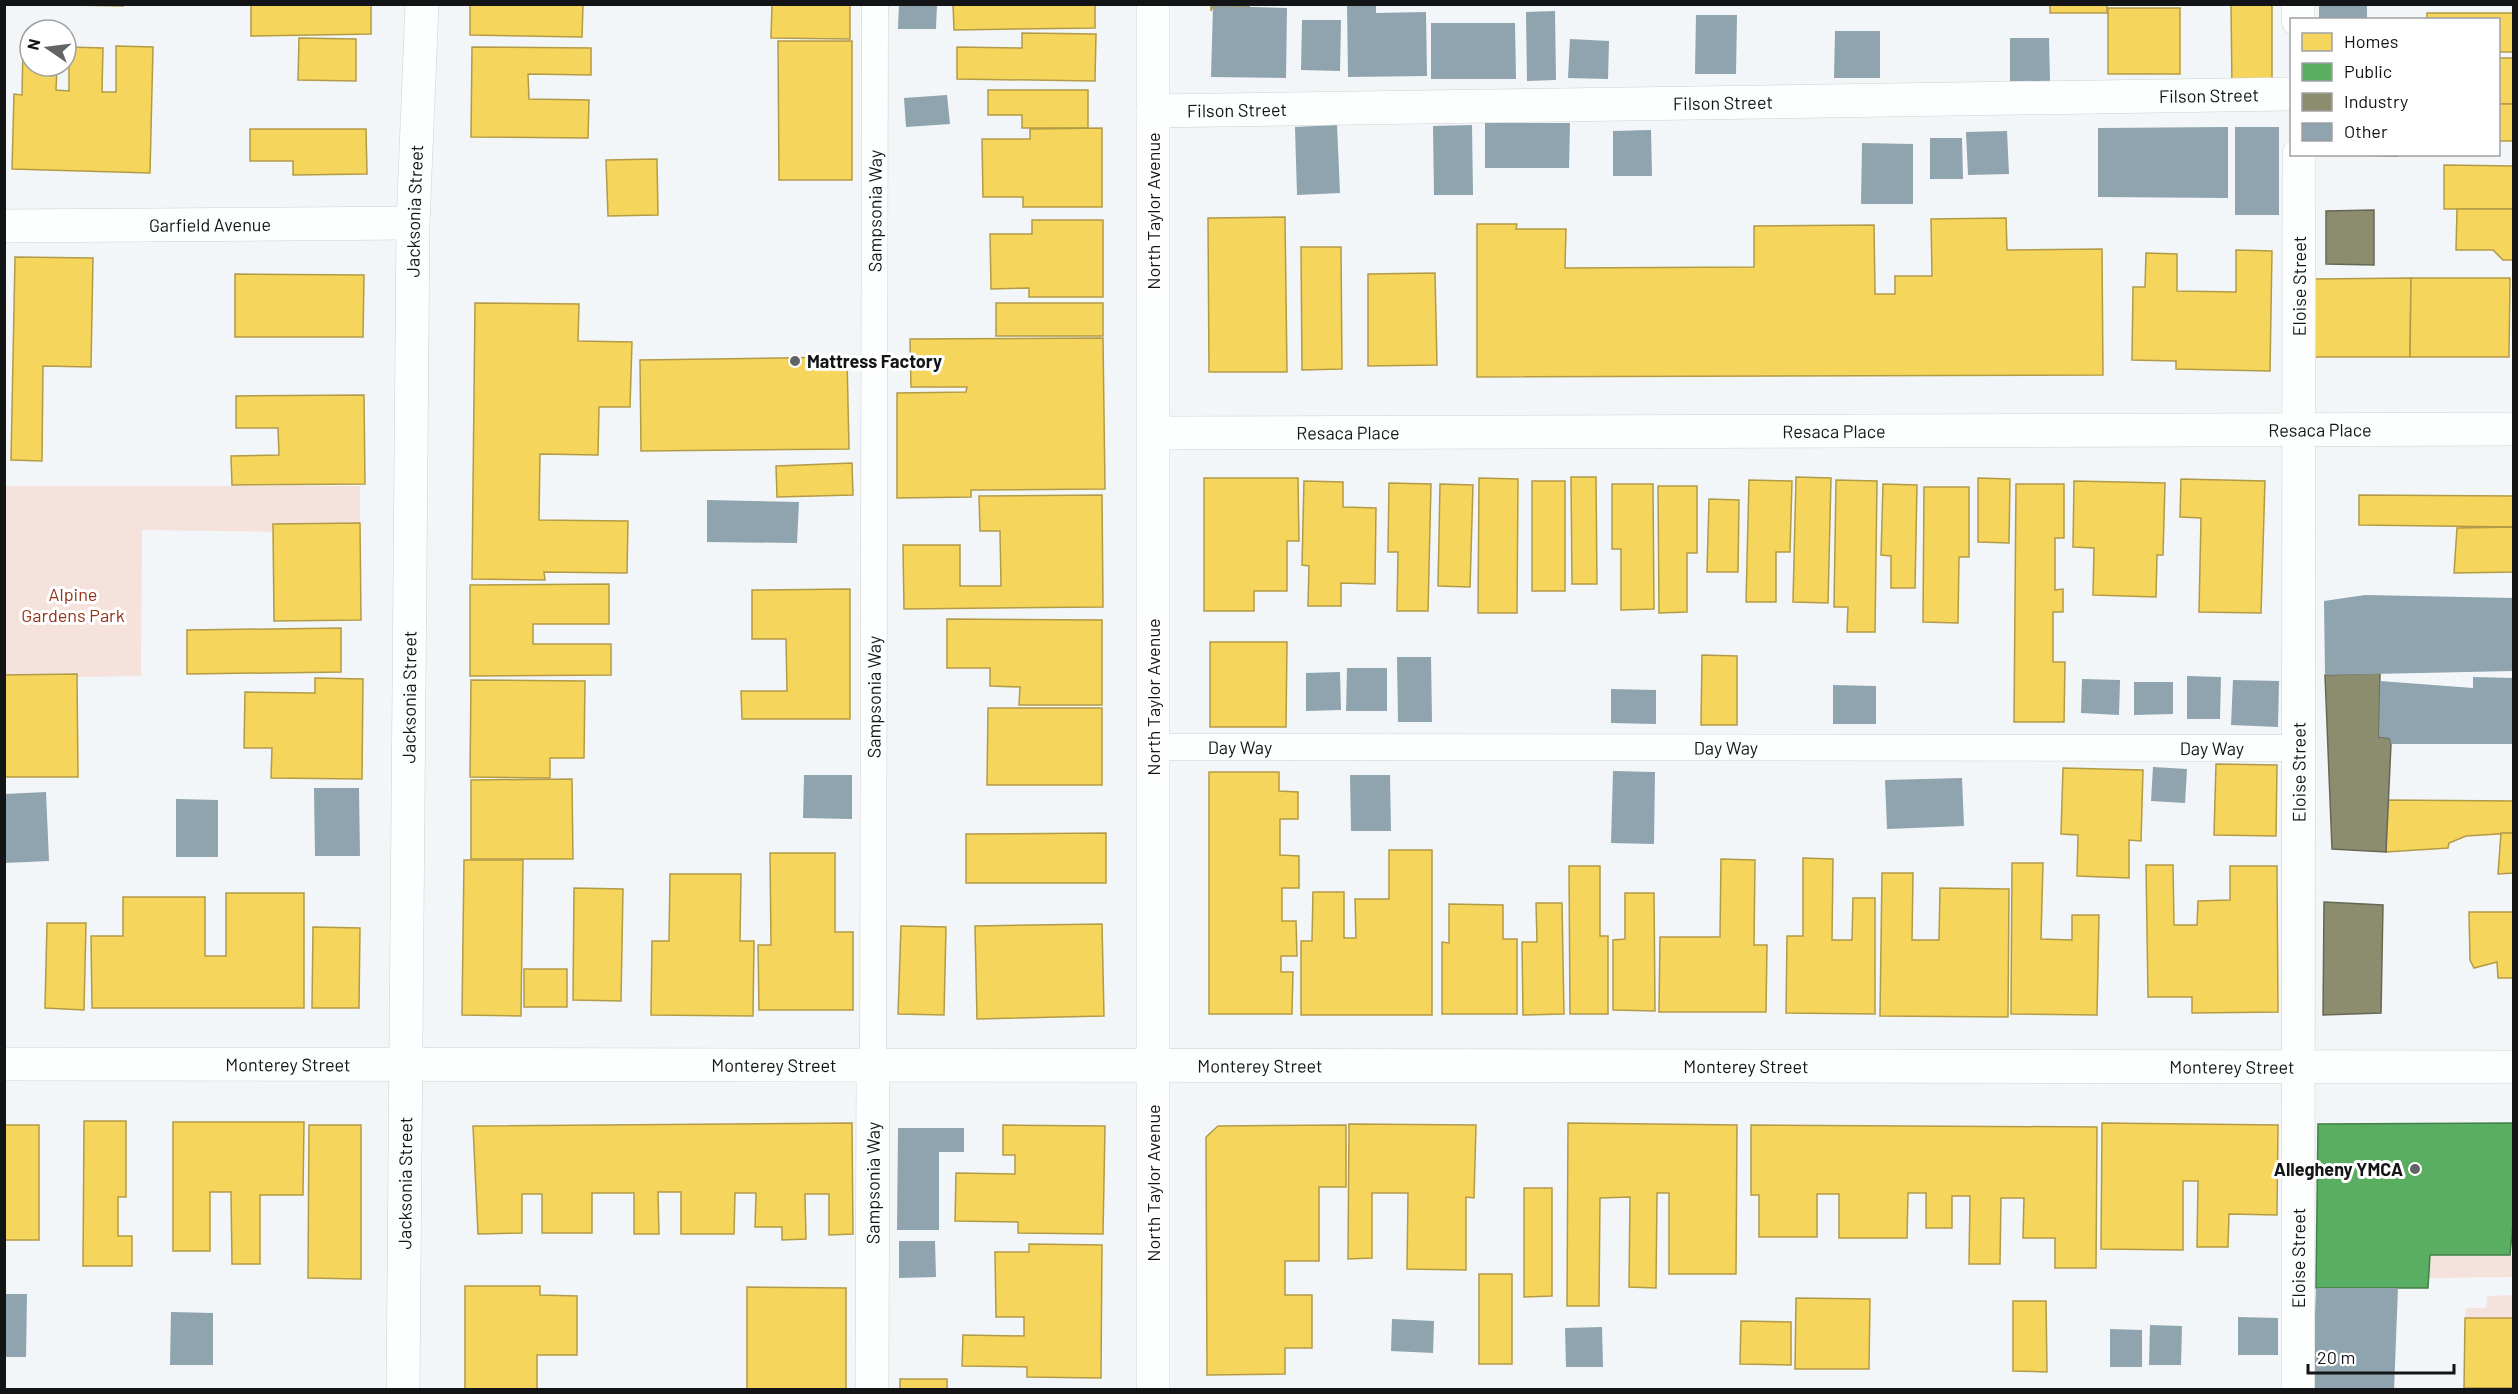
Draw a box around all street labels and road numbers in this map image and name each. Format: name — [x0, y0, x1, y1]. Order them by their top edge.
street label: Filson Street — [2159, 83, 2259, 107]
street label: Filson Street — [1673, 91, 1773, 114]
street label: Filson Street — [1187, 98, 1287, 121]
street label: North Taylor Avenue — [1142, 132, 1164, 290]
street label: Jacksonia Street — [402, 144, 427, 277]
street label: Sampsonia Way — [863, 150, 886, 272]
street label: Garfield Avenue — [149, 213, 271, 236]
street label: Eloise Street — [2288, 236, 2310, 336]
street label: Resaca Place — [2268, 418, 2372, 441]
street label: Resaca Place — [1782, 420, 1886, 442]
street label: Resaca Place — [1296, 421, 1400, 444]
street label: North Taylor Avenue — [1142, 618, 1164, 776]
street label: Jacksonia Street — [397, 631, 421, 763]
street label: Sampsonia Way — [863, 636, 885, 758]
street label: Eloise Street — [2287, 722, 2310, 822]
street label: Day Way — [1208, 736, 1272, 758]
street label: Day Way — [1694, 736, 1758, 759]
street label: Day Way — [2180, 737, 2244, 759]
street label: Monterey Street — [225, 1053, 351, 1075]
street label: Monterey Street — [711, 1054, 837, 1076]
street label: Monterey Street — [1197, 1054, 1323, 1077]
street label: Monterey Street — [1683, 1055, 1809, 1077]
street label: Monterey Street — [2169, 1056, 2295, 1078]
street label: North Taylor Avenue — [1142, 1104, 1164, 1262]
street label: Jacksonia Street — [393, 1117, 416, 1249]
street label: Sampsonia Way — [861, 1122, 884, 1244]
street label: Eloise Street — [2287, 1208, 2309, 1308]

